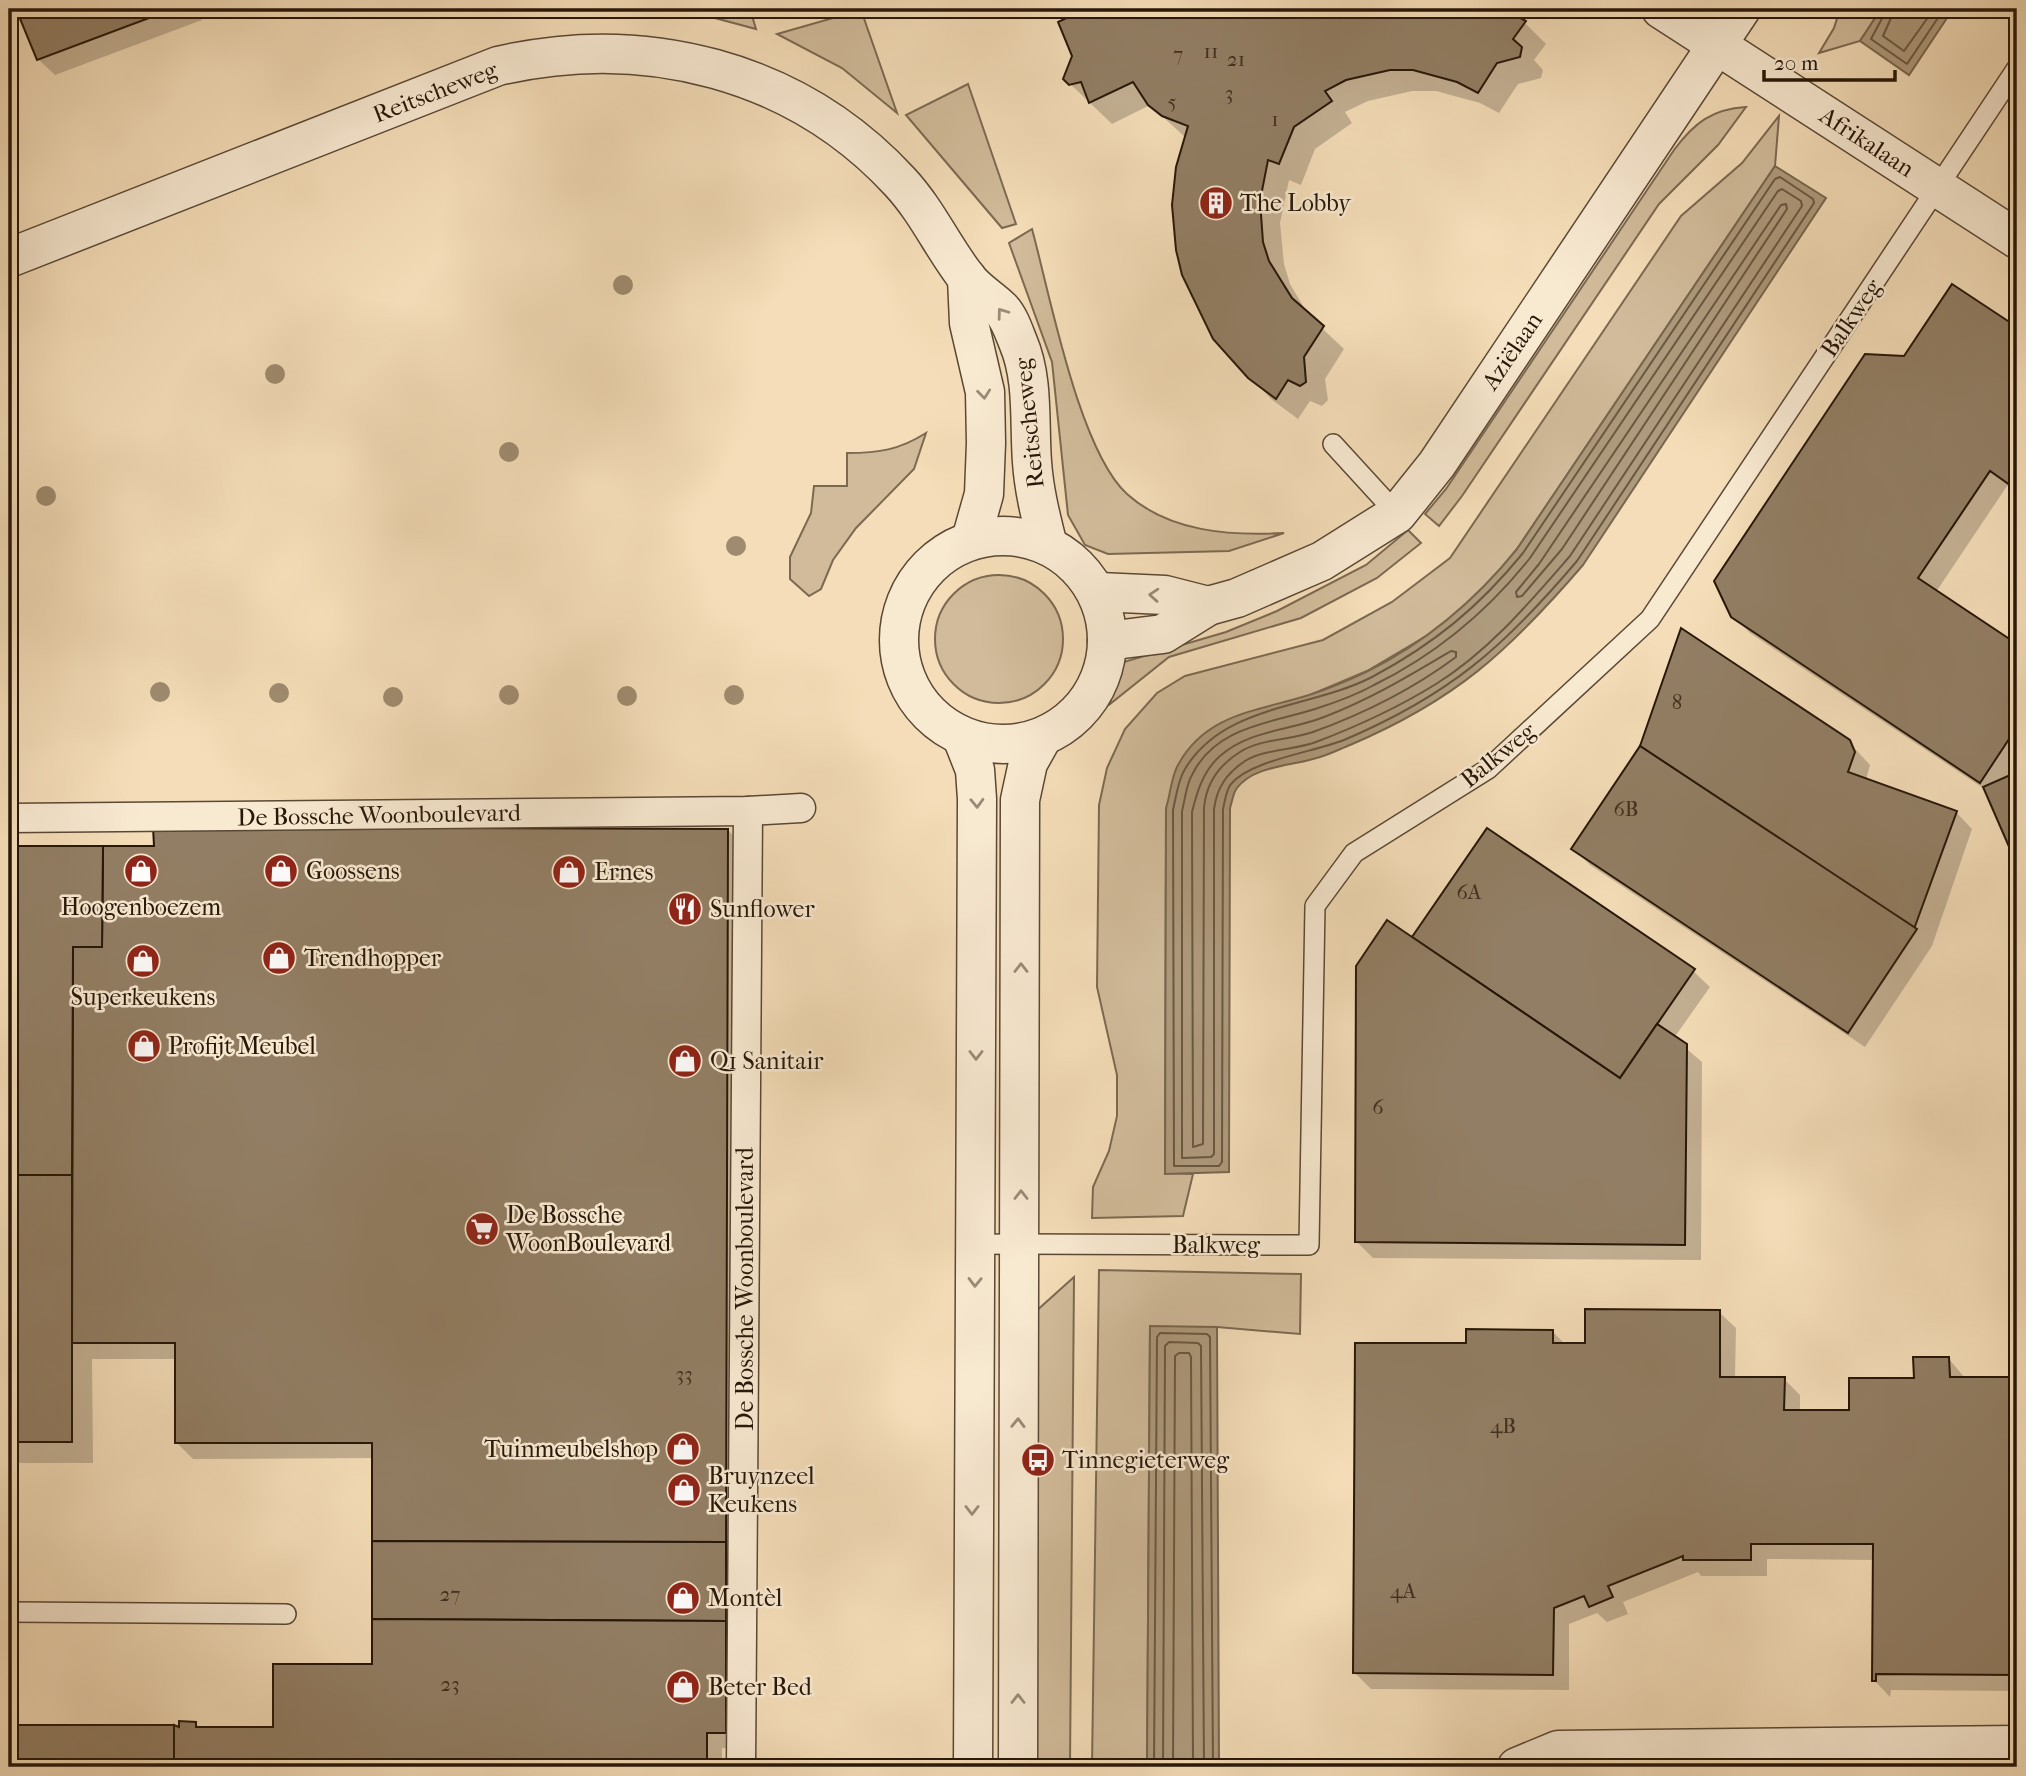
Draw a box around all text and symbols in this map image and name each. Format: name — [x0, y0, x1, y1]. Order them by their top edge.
scale bar — [1764, 38, 1895, 82]
house number: 11 — [1204, 39, 1219, 63]
house number: 7 — [1173, 42, 1183, 66]
house number: 21 — [1227, 47, 1245, 71]
text: 20 m — [1774, 51, 1819, 75]
street label: Reitscheweg — [369, 55, 502, 129]
house number: 3 — [1225, 81, 1233, 105]
house number: 5 — [1167, 90, 1177, 114]
street label: Afrikalaan — [1814, 101, 1920, 183]
house number: 1 — [1271, 107, 1279, 131]
building icon: The Lobby — [1197, 184, 1235, 222]
place label: The Lobby — [1240, 189, 1352, 217]
street label: Balkweg — [1815, 273, 1888, 362]
street label: Aziëlaan — [1475, 307, 1548, 396]
one-way arrow — [998, 309, 1010, 321]
street label: Reitscheweg — [1008, 355, 1050, 490]
one-way arrow — [976, 388, 991, 399]
one-way arrow — [1148, 588, 1159, 603]
house number: 8 — [1672, 690, 1682, 714]
street label: Balkweg — [1455, 716, 1542, 794]
house number: 6B — [1613, 797, 1639, 821]
one-way arrow — [969, 798, 984, 809]
street label: De Bossche Woonboulevard — [237, 799, 522, 831]
shop icon: Hoogenboezem — [122, 852, 160, 890]
shop icon: Goossens — [262, 852, 300, 890]
shop icon: Ernes — [550, 853, 588, 891]
place label: Goossens — [306, 857, 400, 885]
place label: Ernes — [594, 858, 654, 886]
house number: 6A — [1457, 880, 1482, 904]
restaurant icon: Sunflower — [666, 890, 704, 928]
place label: Hoogenboezem — [61, 893, 221, 921]
place label: Sunflower — [710, 895, 815, 923]
shop icon: Trendhopper — [260, 939, 298, 977]
shop icon: Superkeukens — [124, 942, 162, 980]
place label: Trendhopper — [304, 944, 442, 972]
one-way arrow — [1013, 962, 1029, 972]
place label: Superkeukens — [71, 983, 216, 1011]
shop icon: Profijt Meubel — [125, 1027, 163, 1065]
place label: Profijt Meubel — [168, 1032, 316, 1060]
shop icon: Q1 Sanitair — [666, 1042, 704, 1080]
place label: Q1 Sanitair — [710, 1047, 824, 1075]
one-way arrow — [968, 1050, 984, 1061]
house number: 6 — [1372, 1095, 1384, 1119]
street label: De Bossche Woonboulevard — [731, 1146, 759, 1431]
one-way arrow — [1013, 1189, 1029, 1200]
place label: De Bossche WoonBoulevard — [505, 1201, 672, 1257]
supermarket icon: De Bossche WoonBoulevard — [463, 1210, 501, 1248]
street label: Balkweg — [1172, 1231, 1261, 1259]
one-way arrow — [967, 1277, 982, 1288]
house number: 33 — [675, 1362, 693, 1386]
house number: 4B — [1490, 1414, 1516, 1438]
one-way arrow — [1010, 1417, 1026, 1427]
shop icon: Tuinmeubelshop — [664, 1430, 702, 1468]
place label: Tuinmeubelshop — [484, 1435, 658, 1463]
bus stop icon: Tinnegieterweg — [1019, 1441, 1057, 1479]
place label: Tinnegieterweg — [1062, 1446, 1230, 1474]
place label: Bruynzeel Keukens — [708, 1462, 815, 1518]
shop icon: Bruynzeel Keukens — [665, 1471, 703, 1509]
one-way arrow — [964, 1505, 980, 1516]
shop icon: Montèl — [664, 1579, 702, 1617]
house number: 4A — [1390, 1579, 1416, 1603]
house number: 27 — [440, 1582, 460, 1606]
place label: Montèl — [708, 1584, 783, 1612]
shop icon: Beter Bed — [664, 1668, 702, 1706]
house number: 23 — [440, 1672, 460, 1696]
place label: Beter Bed — [708, 1673, 813, 1701]
one-way arrow — [1010, 1693, 1026, 1704]

